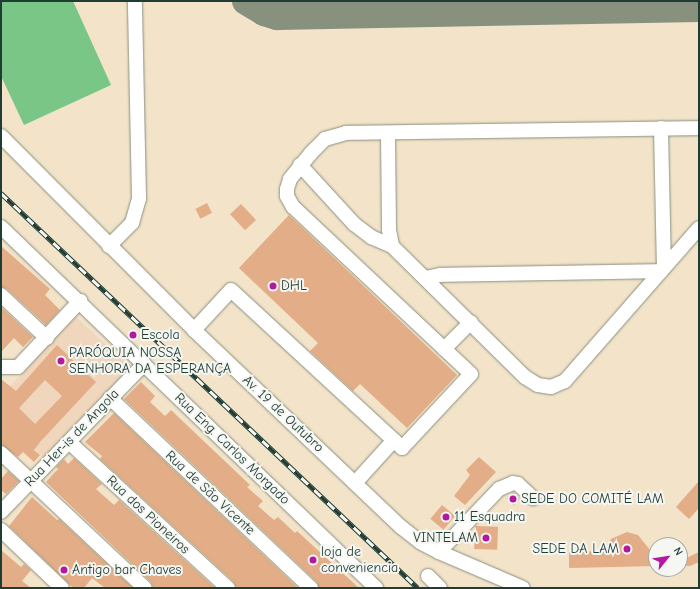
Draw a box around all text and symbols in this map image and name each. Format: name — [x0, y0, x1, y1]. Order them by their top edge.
place label: DHL — [281, 278, 307, 294]
marker: DHL — [268, 281, 278, 291]
place label: Escola — [141, 327, 180, 343]
marker: Escola — [128, 330, 138, 340]
place label: PARÓQUIA NOSSA SENHORA DA ESPERANÇA — [69, 345, 231, 378]
marker: PARÓQUIA NOSSA SENHORA DA ESPERANÇA — [56, 356, 66, 366]
street label: Av. 19 de Outubro — [239, 372, 327, 456]
street label: Rua Her-is de Angola — [21, 386, 123, 490]
street label: Rua Eng. Carlos Morgado — [171, 390, 293, 508]
street label: Rua de São Vicente — [162, 447, 258, 539]
street label: Rua dos Pioneiros — [103, 472, 193, 558]
place label: SEDE DO COMITÉ LAM — [521, 491, 664, 507]
marker: SEDE DO COMITÉ LAM — [508, 494, 518, 504]
place label: 11 Esquadra — [454, 509, 526, 525]
marker: 11 Esquadra — [441, 512, 451, 522]
place label: VINTELAM — [413, 530, 478, 546]
marker: VINTELAM — [481, 533, 491, 543]
north arrow — [648, 537, 688, 577]
place label: SEDE DA LAM — [532, 541, 619, 557]
place label: loja de conveniencia — [321, 544, 398, 576]
marker: SEDE DA LAM — [622, 544, 632, 554]
text: N — [671, 545, 685, 558]
marker: loja de conveniencia — [308, 555, 318, 565]
place label: Antigo bar Chaves — [72, 562, 181, 578]
marker: Antigo bar Chaves — [59, 565, 69, 575]

